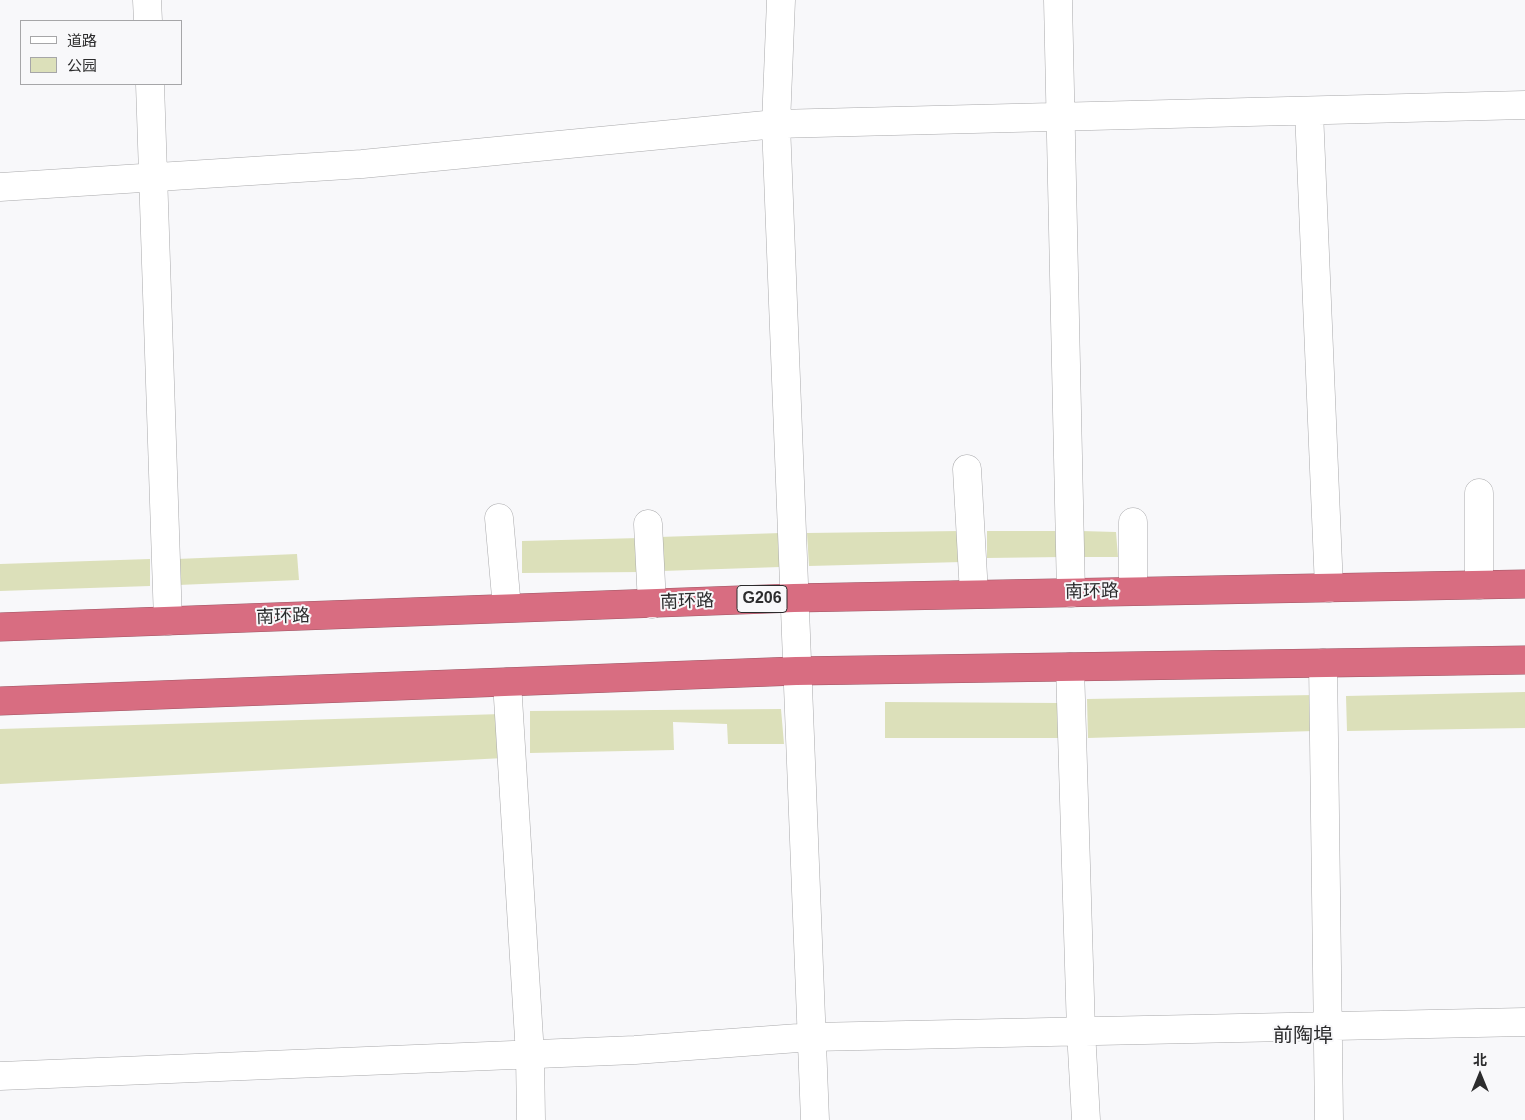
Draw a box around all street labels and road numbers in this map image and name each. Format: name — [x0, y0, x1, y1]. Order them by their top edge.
street label: 南环路 — [1065, 581, 1119, 603]
road number: G206 — [737, 586, 787, 612]
street label: 南环路 — [660, 590, 714, 614]
street label: 南环路 — [256, 605, 310, 629]

